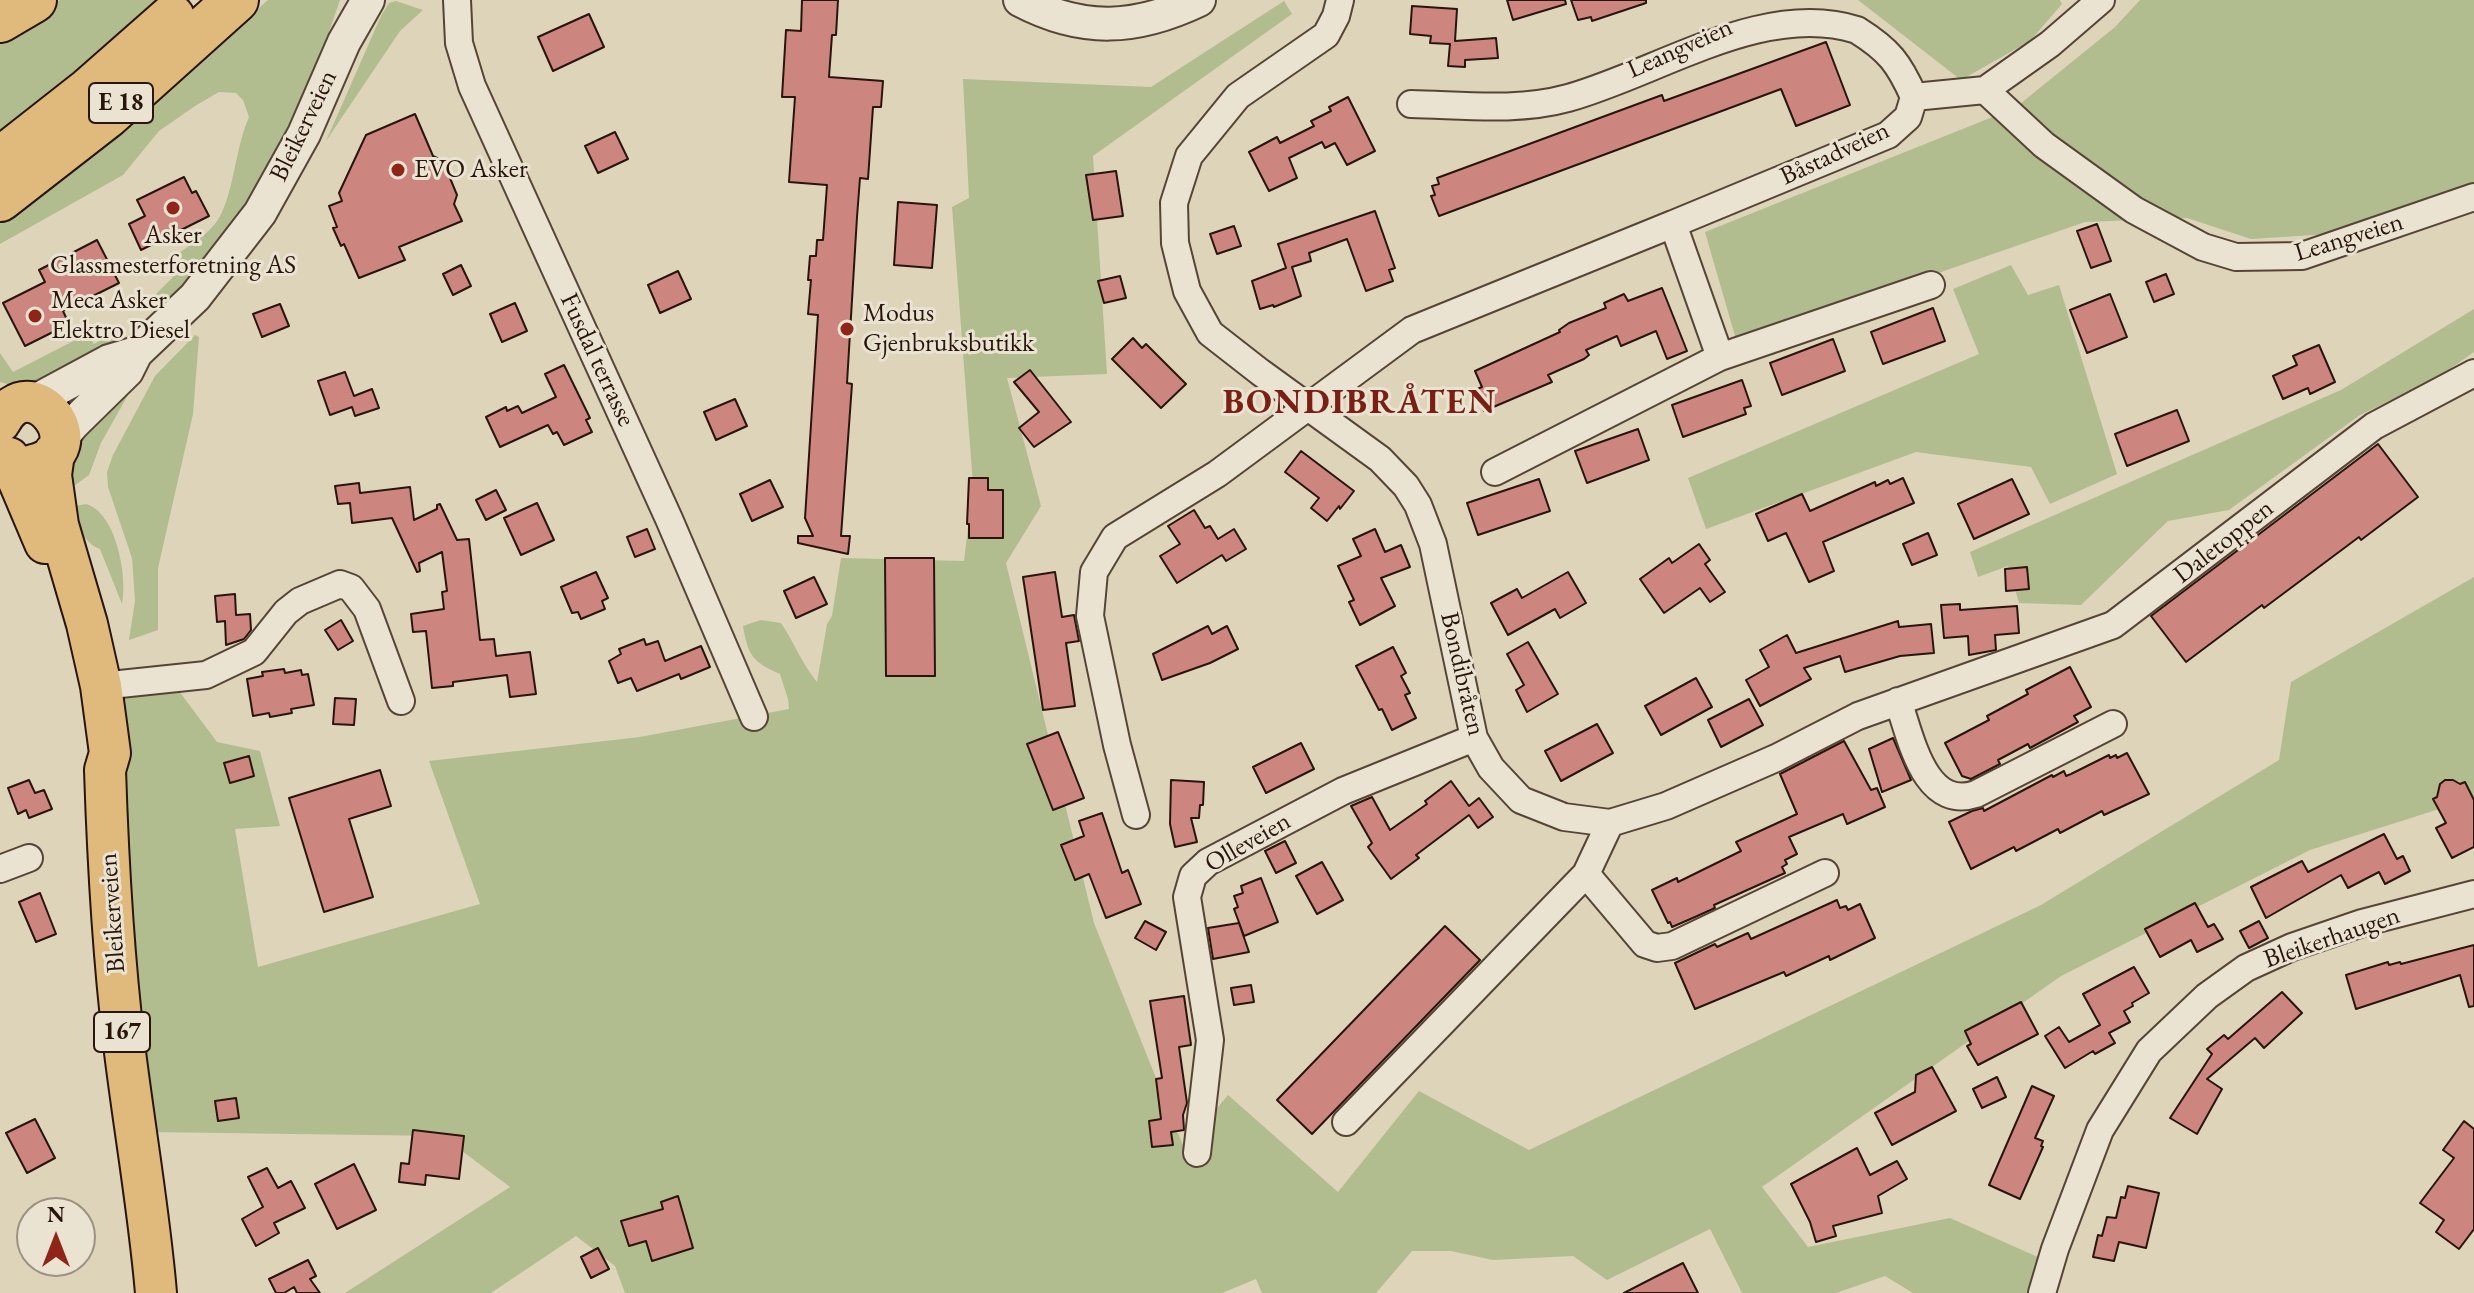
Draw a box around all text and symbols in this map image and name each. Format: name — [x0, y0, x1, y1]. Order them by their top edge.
street label: Leangveien — [1623, 12, 1737, 86]
street label: Bleikerveien — [264, 65, 344, 187]
road number: E 18 — [89, 83, 153, 123]
street label: Båstadveien — [1775, 115, 1895, 193]
place label: EVO Asker — [414, 154, 528, 186]
marker: EVO Asker — [389, 161, 407, 179]
marker: Asker Glassmesterforetning AS — [164, 199, 182, 217]
street label: Leangveien — [2291, 207, 2407, 269]
place label: Asker Glassmesterforetning AS — [50, 220, 296, 282]
place label: Meca Asker Elektro Diesel — [51, 285, 190, 346]
street label: Fusdal terrasse — [553, 288, 641, 432]
place label: Modus Gjenbruksbutikk — [863, 298, 1034, 360]
marker: Meca Asker Elektro Diesel — [26, 307, 44, 325]
marker: Modus Gjenbruksbutikk — [838, 320, 856, 338]
district label: BONDIBRÅTEN — [1223, 384, 1497, 424]
street label: Daletoppen — [2168, 493, 2280, 591]
street label: Bondibråten — [1433, 609, 1491, 739]
street label: Olleveien — [1200, 806, 1296, 880]
street label: Bleikerveien — [93, 852, 133, 974]
street label: Bleikerhaugen — [2260, 900, 2404, 976]
road number: 167 — [94, 1012, 150, 1052]
north arrow — [16, 1197, 96, 1277]
text: N — [47, 1200, 65, 1229]

